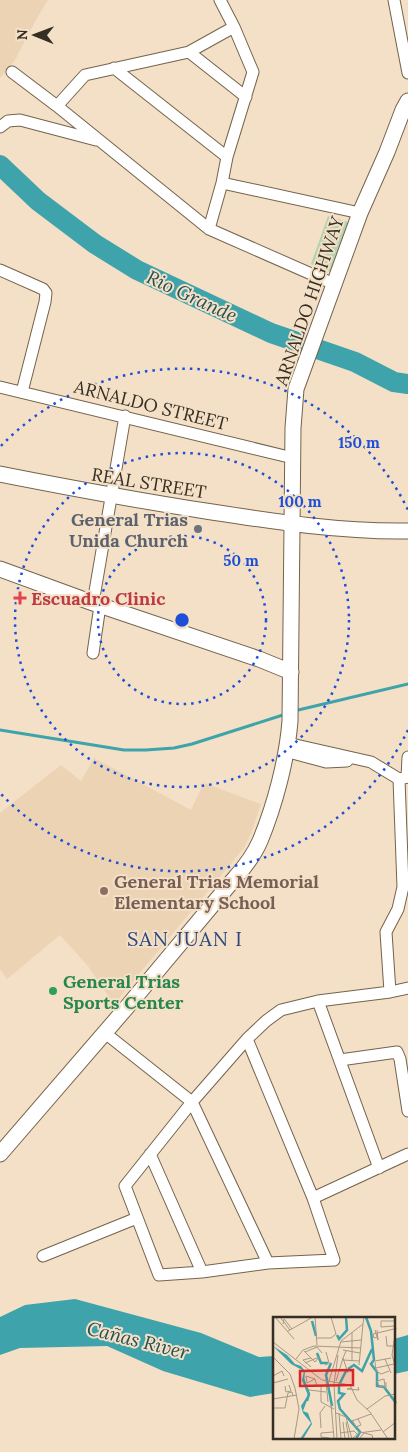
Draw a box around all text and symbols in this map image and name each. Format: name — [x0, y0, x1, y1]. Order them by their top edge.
north arrow — [10, 10, 60, 60]
text: N — [13, 29, 31, 40]
street label: ARNALDO HIGHWAY — [269, 213, 349, 389]
water label: Rio Grande — [143, 265, 241, 327]
street label: ARNALDO STREET — [71, 375, 231, 435]
text: 150 m — [338, 433, 380, 452]
street label: REAL STREET — [90, 463, 208, 503]
text: 100 m — [279, 492, 322, 511]
place label: General Trias Unida Church — [69, 508, 188, 552]
marker: General Trias Unida Church — [192, 523, 204, 535]
text: 50 m — [223, 551, 259, 570]
place label: Escuadro Clinic — [31, 587, 166, 610]
marker: Escuadro Clinic — [13, 591, 27, 605]
centre of rings — [173, 611, 191, 629]
place label: General Trias Memorial Elementary School — [114, 870, 319, 914]
marker: General Trias Memorial Elementary School — [98, 885, 110, 897]
district label: SAN JUAN I — [127, 926, 243, 951]
place label: General Trias Sports Center — [63, 970, 184, 1014]
marker: General Trias Sports Center — [47, 985, 59, 997]
water label: Cañas River — [84, 1316, 192, 1364]
inset map — [273, 1317, 396, 1440]

